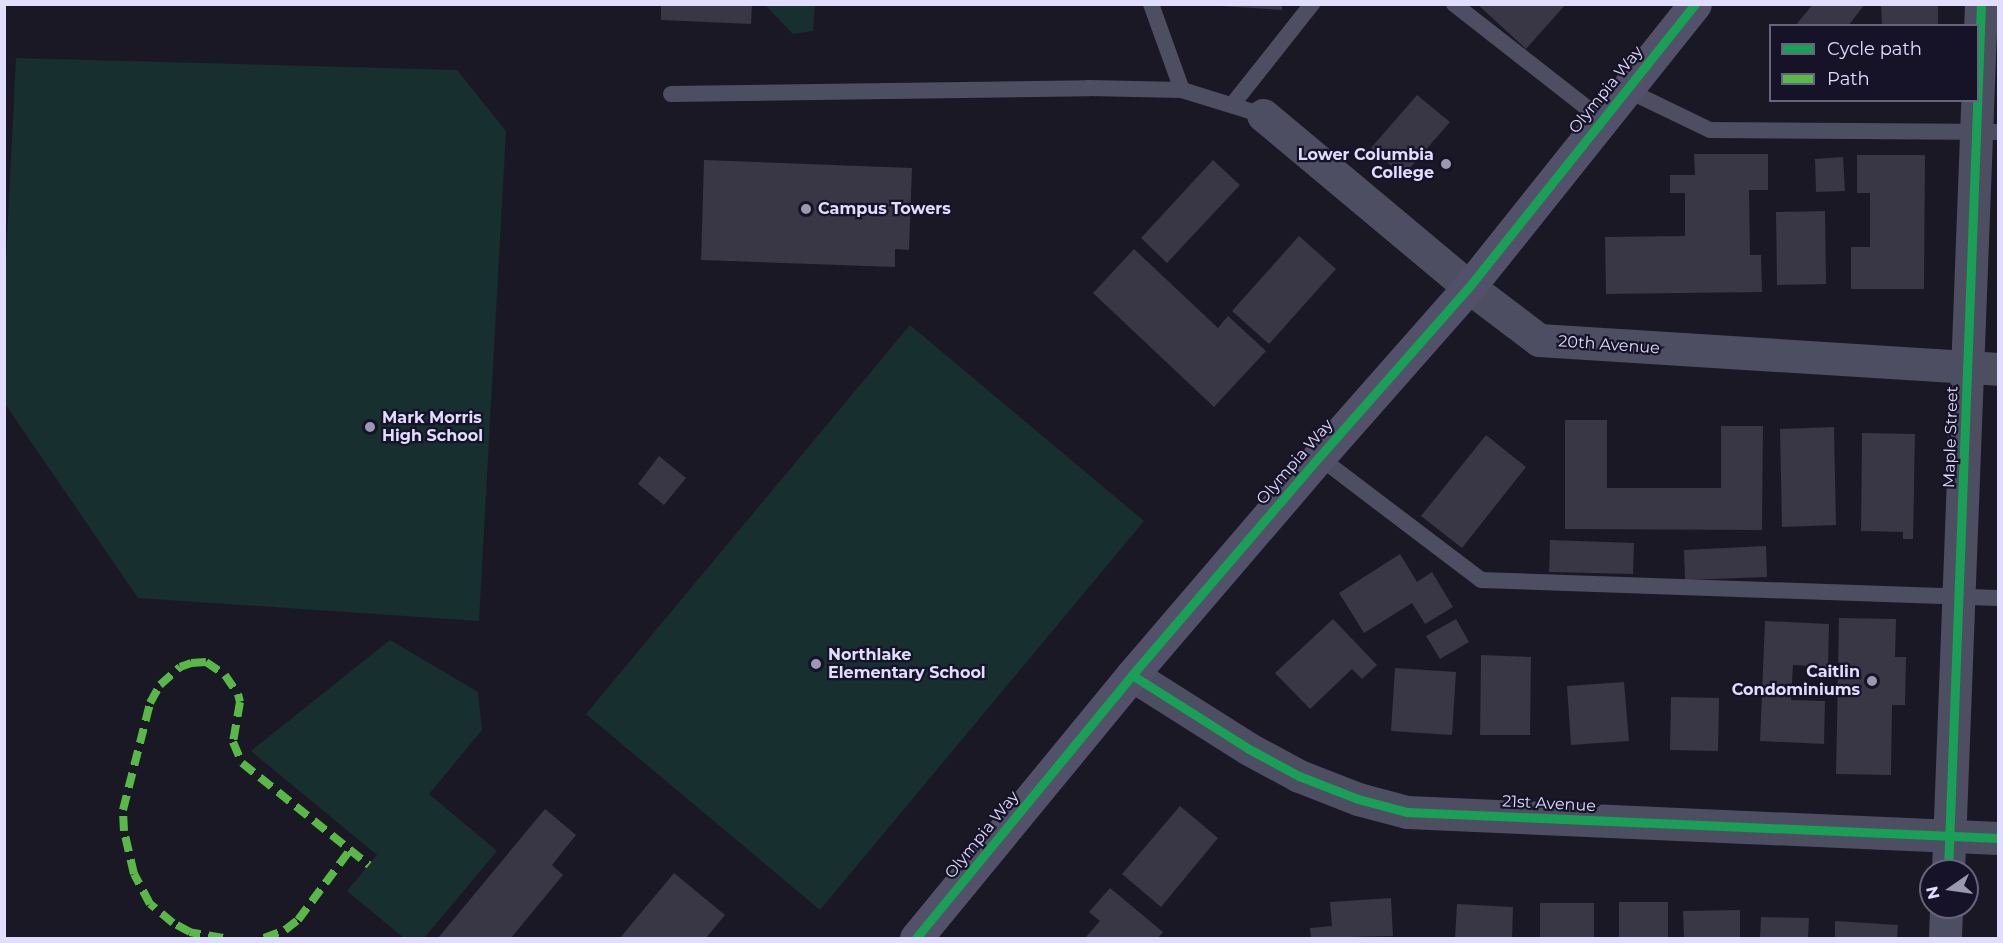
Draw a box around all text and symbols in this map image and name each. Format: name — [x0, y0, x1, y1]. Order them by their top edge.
legend — [1769, 24, 1979, 102]
text: Cycle path — [1827, 38, 1922, 60]
street label: Olympia Way — [1565, 42, 1647, 138]
text: Path — [1827, 68, 1870, 90]
place label: Lower Columbia College — [1298, 145, 1434, 183]
marker: Lower Columbia College — [1439, 157, 1453, 171]
place label: Campus Towers — [818, 199, 951, 219]
marker: Campus Towers — [799, 202, 813, 216]
street label: 20th Avenue — [1558, 332, 1660, 358]
street label: Maple Street — [1940, 386, 1962, 488]
place label: Mark Morris High School — [382, 408, 483, 446]
street label: Olympia Way — [1253, 415, 1337, 509]
marker: Mark Morris High School — [363, 420, 377, 434]
place label: Northlake Elementary School — [828, 645, 986, 683]
marker: Northlake Elementary School — [809, 657, 823, 671]
place label: Caitlin Condominiums — [1732, 662, 1860, 700]
marker: Caitlin Condominiums — [1865, 674, 1879, 688]
street label: Olympia Way — [941, 787, 1023, 883]
street label: 21st Avenue — [1502, 792, 1596, 816]
north arrow — [1919, 859, 1979, 919]
text: N — [1922, 884, 1944, 901]

